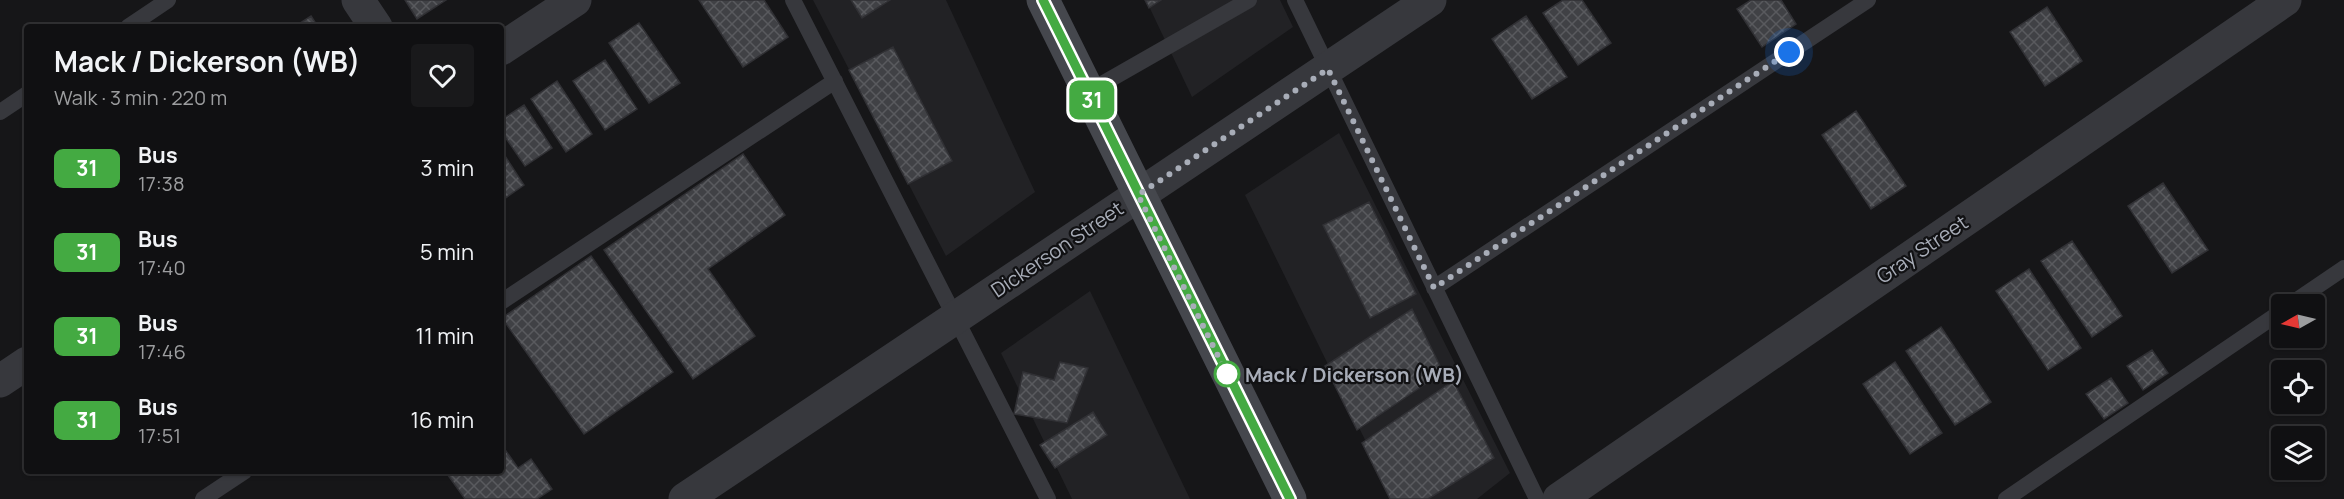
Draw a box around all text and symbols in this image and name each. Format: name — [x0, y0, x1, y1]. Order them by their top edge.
your location — [1774, 37, 1804, 67]
text: Mack / Dickerson (WB) — [54, 42, 360, 80]
button: heart — [411, 44, 474, 107]
line badge: 31 — [1065, 80, 1119, 120]
text: Walk · 3 min · 220 m — [54, 84, 227, 111]
text: 31 — [1081, 86, 1103, 114]
text: Bus — [138, 140, 178, 170]
text: 3 min — [421, 153, 474, 183]
text: 31 — [76, 154, 98, 182]
text: 17:38 — [138, 170, 185, 197]
street label: Dickerson Street — [985, 195, 1129, 303]
street label: Gray Street — [1871, 209, 1973, 289]
text: Bus — [138, 224, 178, 254]
text: 5 min — [420, 237, 474, 267]
text: 31 — [76, 238, 98, 266]
text: 17:40 — [138, 254, 186, 281]
north arrow — [2271, 294, 2325, 348]
map controls — [2271, 294, 2325, 480]
text: Bus — [138, 308, 178, 338]
text: 11 min — [416, 321, 474, 351]
text: 31 — [76, 322, 98, 350]
text: 17:46 — [138, 338, 186, 365]
button: locate — [2271, 360, 2325, 414]
marker: Mack / Dickerson (WB) — [1214, 361, 1240, 387]
place label: Mack / Dickerson (WB) — [1245, 361, 1464, 388]
text: Bus — [138, 392, 178, 422]
text: 16 min — [411, 405, 474, 435]
text: 31 — [76, 406, 98, 434]
text: 17:51 — [138, 422, 181, 449]
button: layers — [2271, 426, 2325, 480]

